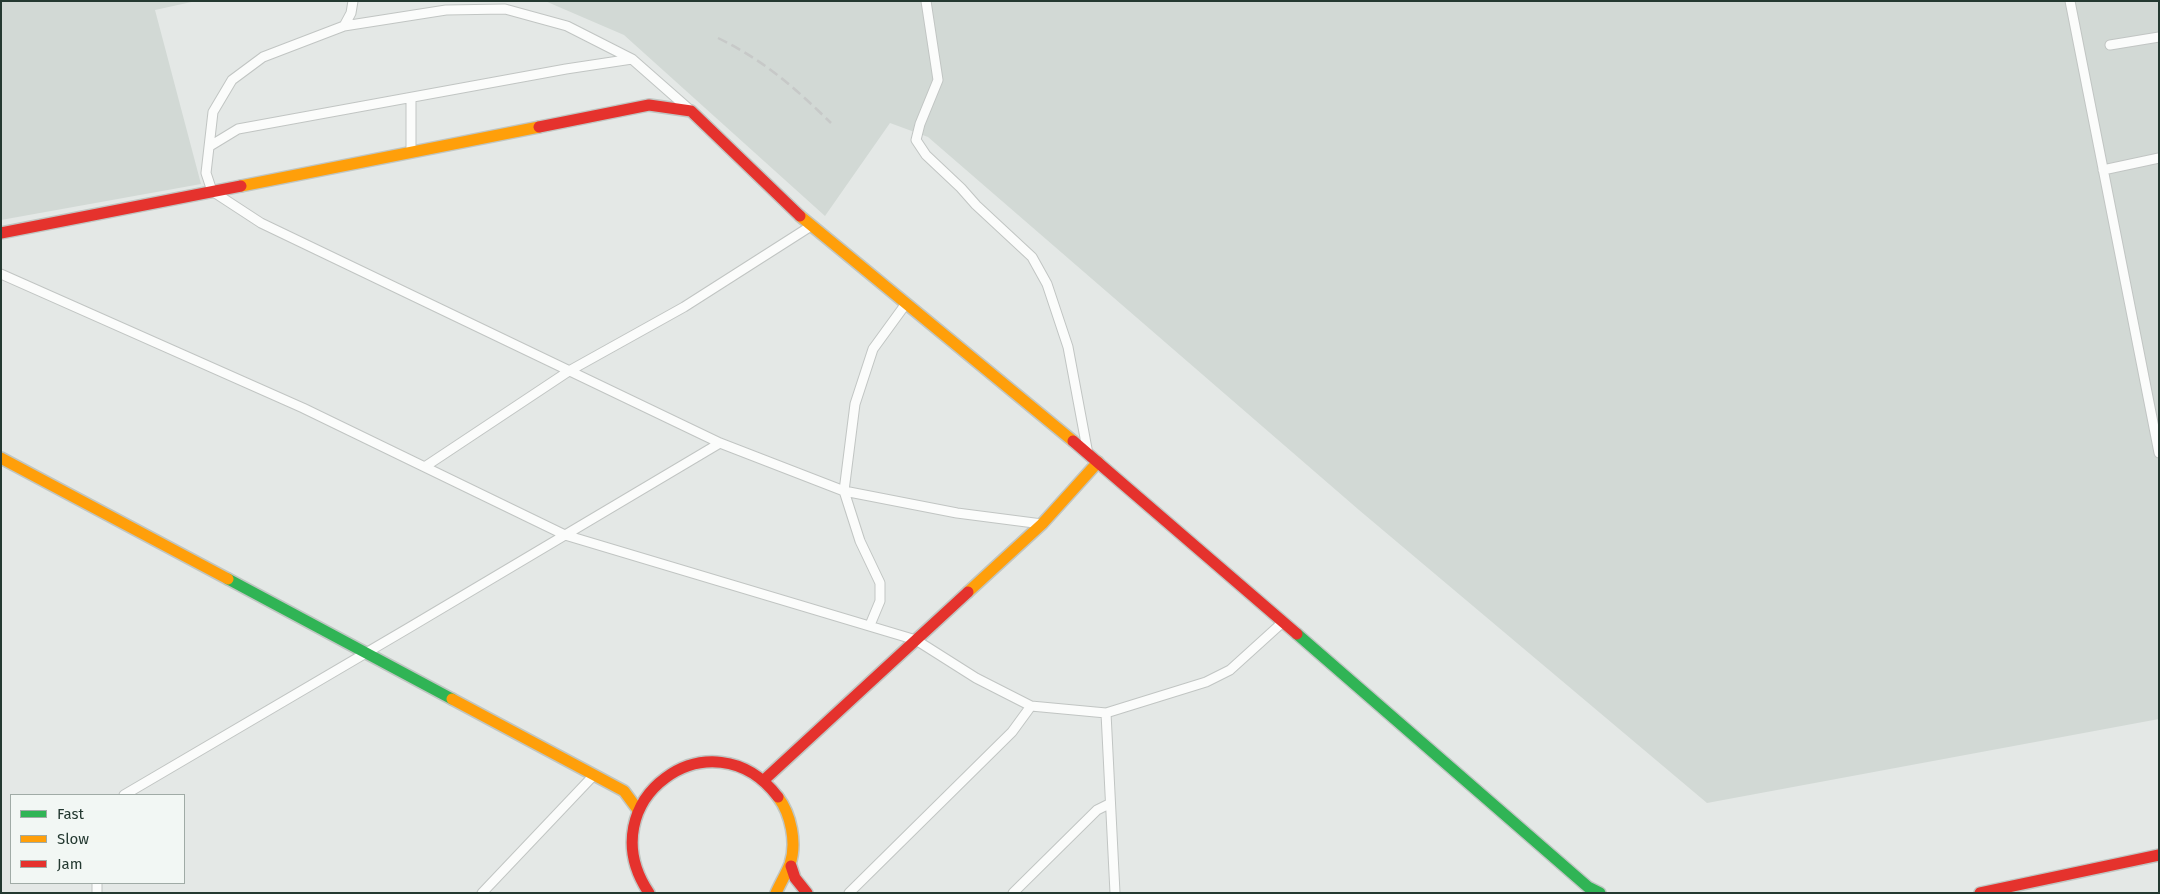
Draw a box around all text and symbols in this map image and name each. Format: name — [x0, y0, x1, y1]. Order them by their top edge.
legend — [10, 794, 185, 884]
text: Fast — [57, 805, 84, 823]
text: Slow — [57, 830, 89, 848]
text: Jam — [57, 855, 83, 873]

